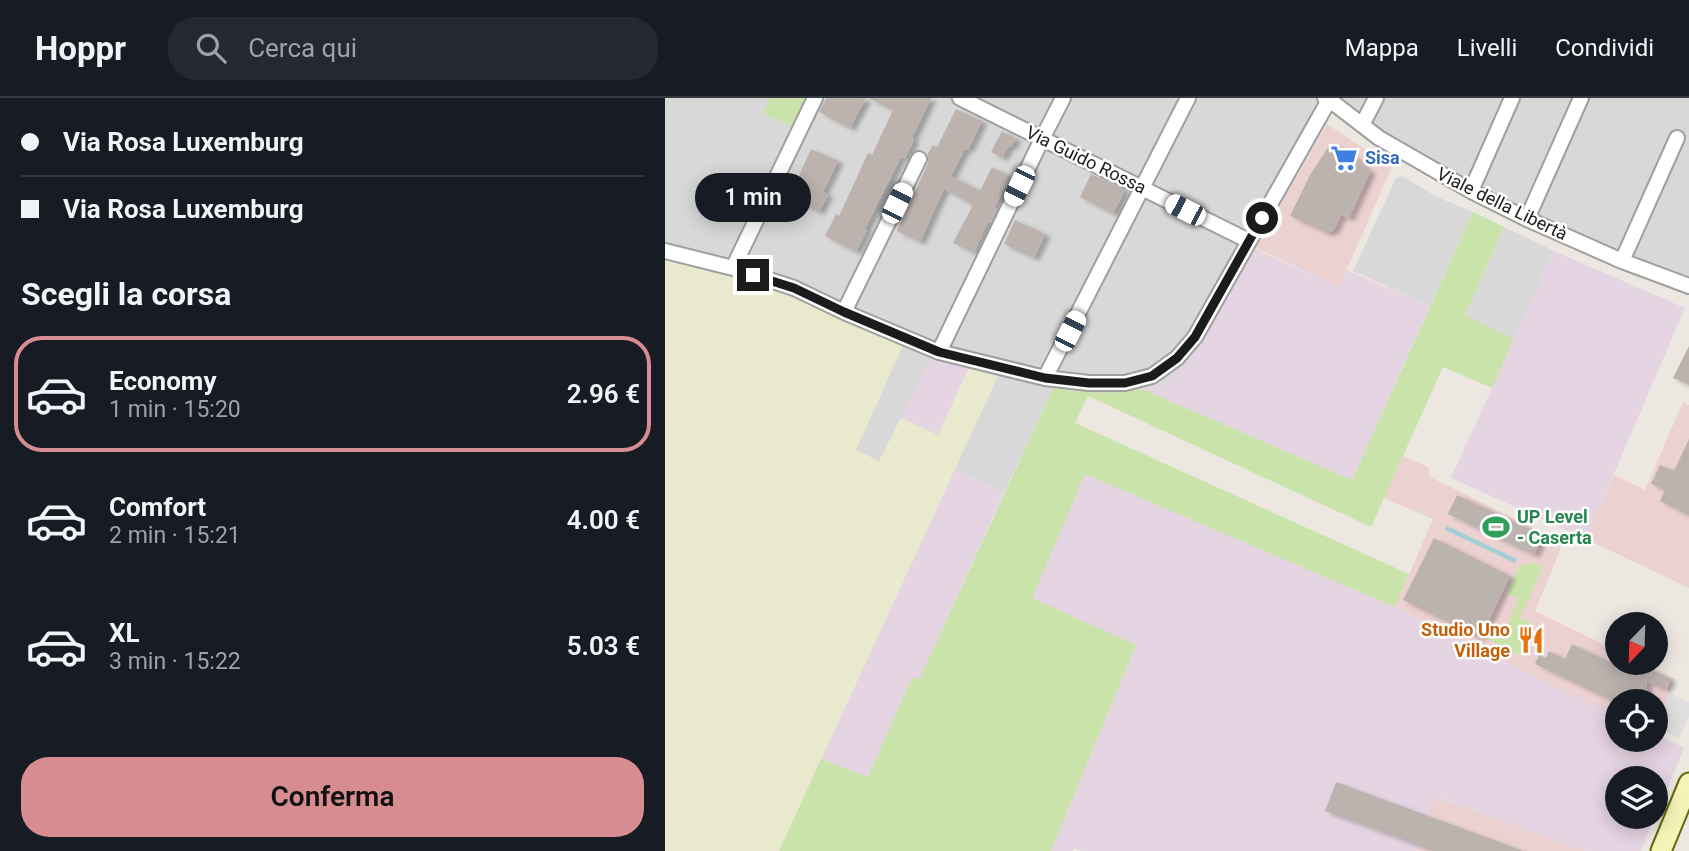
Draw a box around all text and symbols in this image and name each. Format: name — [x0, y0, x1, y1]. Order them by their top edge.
search box — [168, 17, 658, 80]
text: Hoppr — [35, 29, 126, 68]
icon: search — [192, 29, 230, 67]
text: Cerca qui — [248, 33, 357, 63]
text: Mappa — [1345, 34, 1419, 62]
text: Livelli — [1457, 34, 1517, 62]
text: Condividi — [1555, 34, 1654, 62]
street label: Via Guido Rossa — [1023, 121, 1150, 198]
text: Via Rosa Luxemburg — [63, 127, 304, 157]
supermarket icon: Sisa — [1329, 143, 1359, 173]
place label: Sisa — [1365, 147, 1400, 168]
car — [1001, 163, 1038, 209]
street label: Viale della Libertà — [1433, 163, 1571, 244]
callout: 1 min — [695, 174, 811, 222]
car — [879, 180, 916, 226]
text: 1 min — [724, 184, 782, 211]
car — [1162, 191, 1209, 229]
text: Via Rosa Luxemburg — [63, 194, 304, 224]
route start — [1246, 202, 1278, 234]
route end — [737, 259, 769, 291]
text: Scegli la corsa — [21, 275, 231, 313]
car — [1052, 308, 1089, 354]
icon: car — [25, 363, 88, 426]
text: Economy — [109, 366, 216, 396]
text: 2.96 € — [567, 379, 640, 409]
text: 1 min · 15:20 — [109, 396, 241, 423]
icon: car — [25, 489, 88, 552]
text: Comfort — [109, 492, 206, 522]
text: 4.00 € — [567, 505, 640, 535]
place label: UP Level - Caserta — [1517, 506, 1592, 548]
sports icon: UP Level - Caserta — [1481, 512, 1511, 542]
text: 2 min · 15:21 — [109, 522, 241, 549]
north arrow — [1605, 612, 1668, 676]
map controls — [1605, 612, 1668, 829]
icon: car — [25, 615, 88, 678]
text: XL — [109, 618, 140, 648]
place label: Studio Uno Village — [1421, 619, 1510, 661]
restaurant icon: Studio Uno Village — [1516, 625, 1546, 655]
text: 5.03 € — [567, 631, 640, 661]
text: 3 min · 15:22 — [109, 648, 241, 675]
button: locate — [1605, 689, 1668, 752]
button: Conferma — [21, 757, 644, 837]
button: layers — [1605, 766, 1668, 829]

